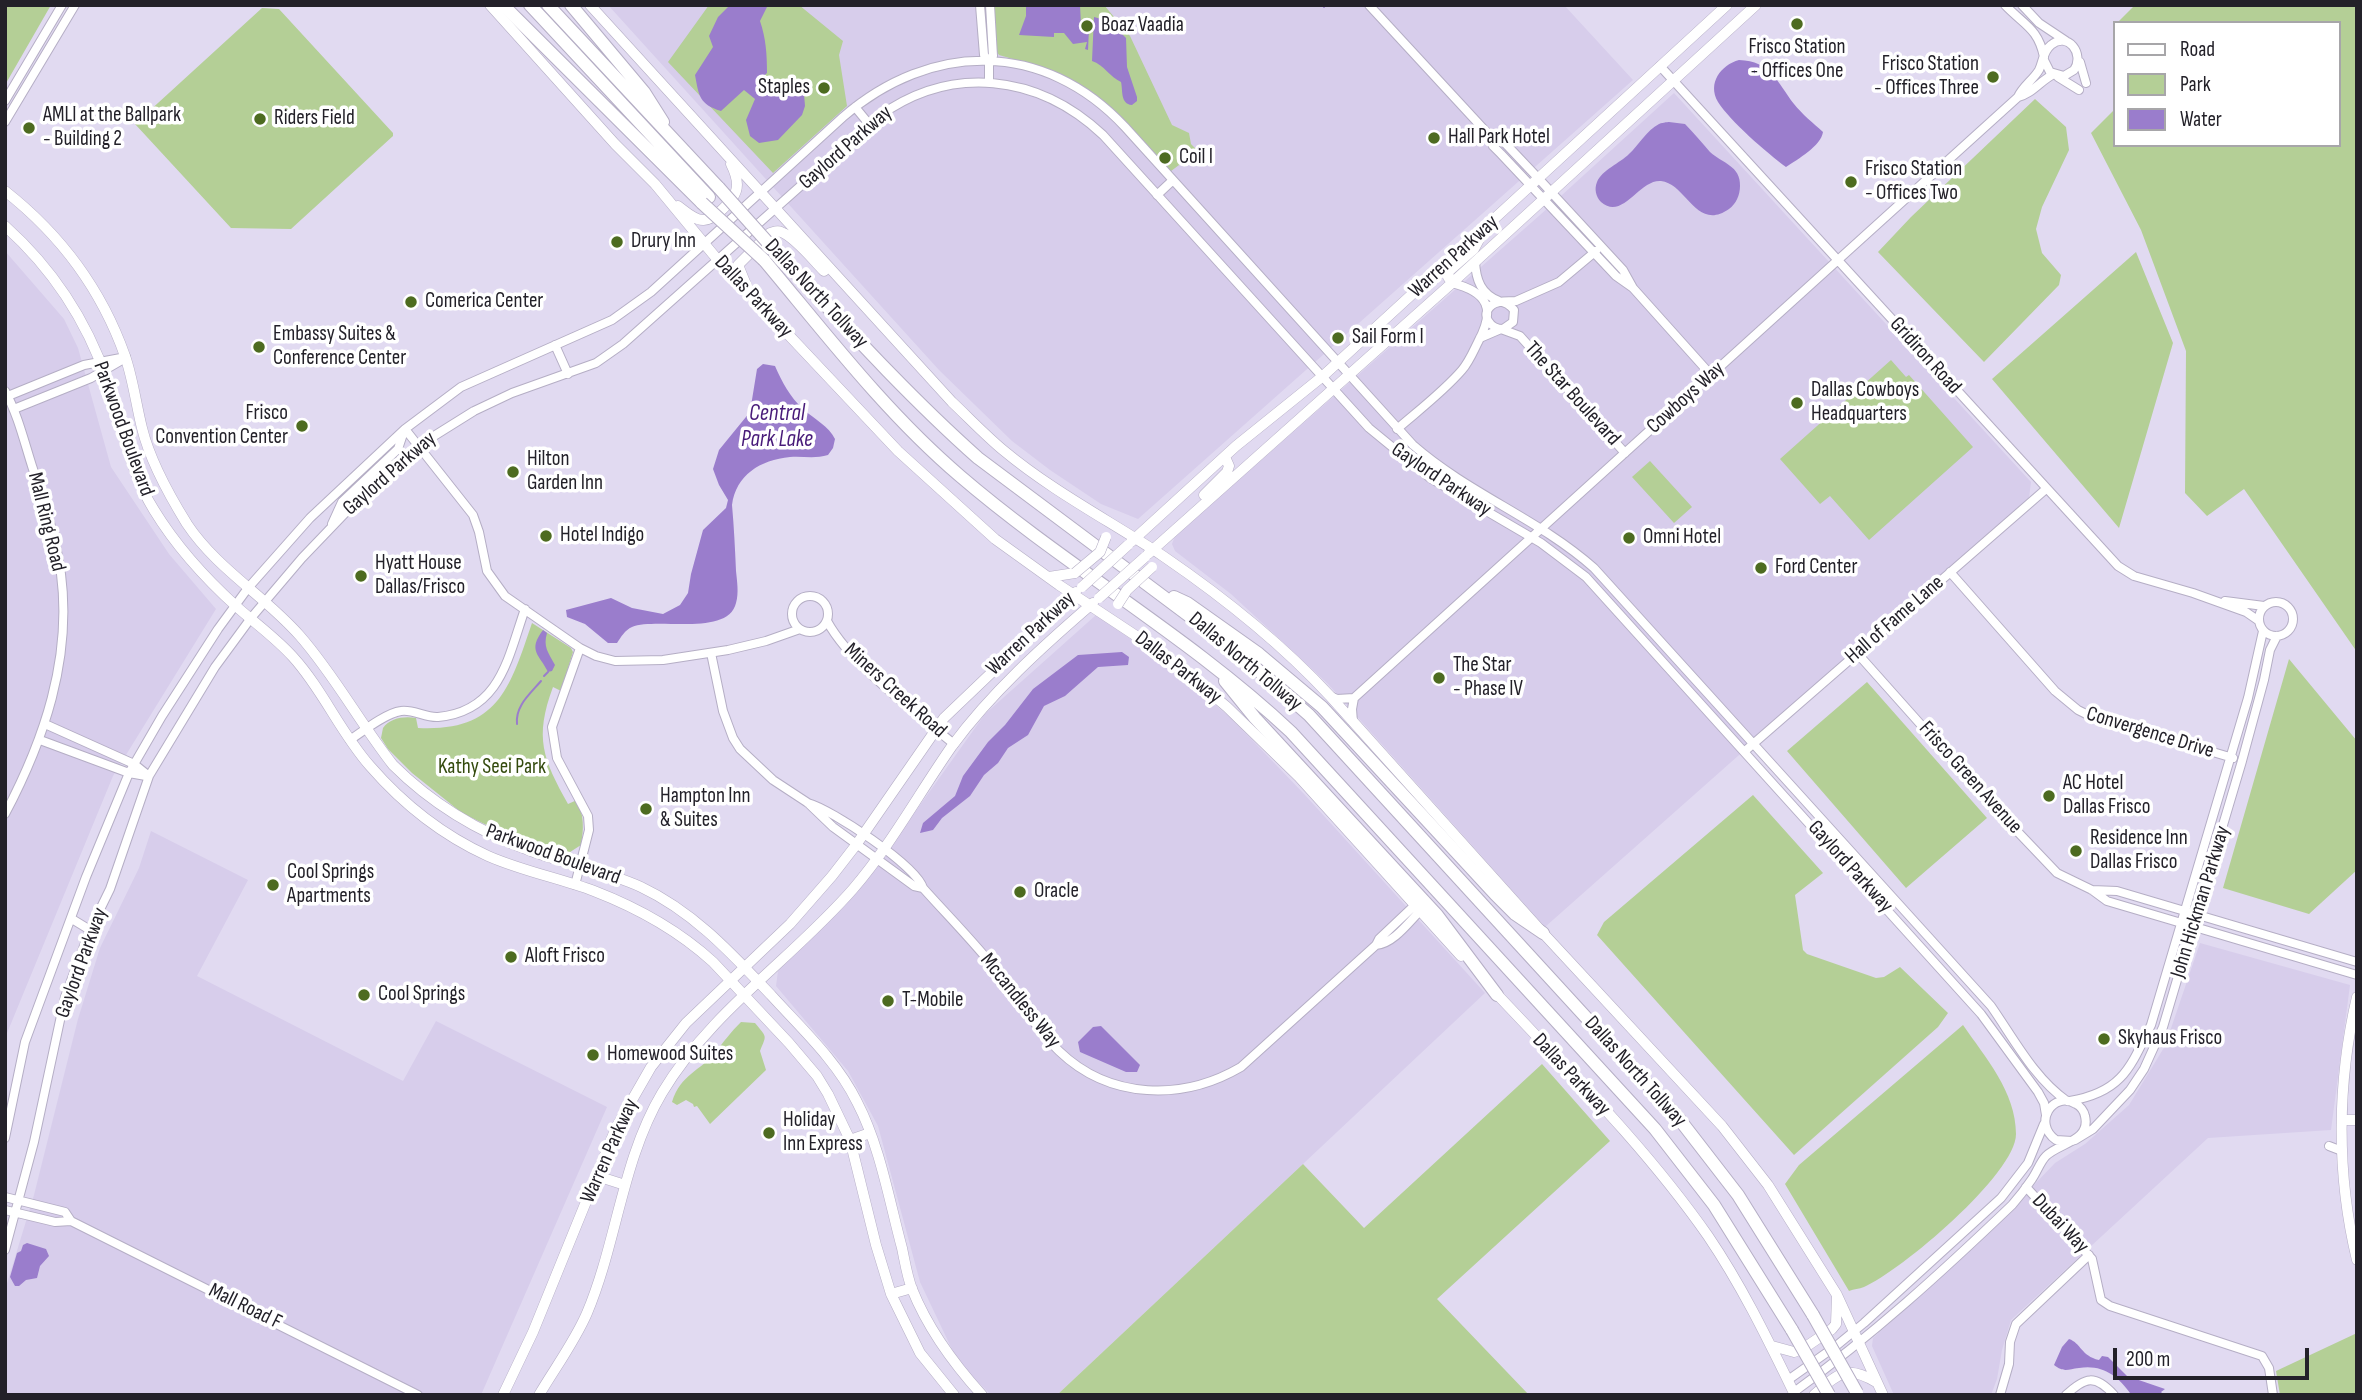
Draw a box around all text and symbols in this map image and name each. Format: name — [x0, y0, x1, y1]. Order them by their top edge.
place label: Boaz Vaadia — [1101, 13, 1184, 39]
marker: Frisco Station - Offices One — [1789, 16, 1805, 32]
marker: Boaz Vaadia — [1079, 18, 1095, 34]
legend — [2114, 21, 2341, 147]
place label: Frisco Station - Offices One — [1748, 35, 1846, 85]
text: Road — [2180, 37, 2215, 62]
place label: Frisco Station - Offices Three — [1874, 52, 1979, 102]
marker: Frisco Station - Offices Three — [1985, 69, 2001, 85]
text: Park — [2180, 72, 2211, 97]
place label: Staples — [758, 75, 810, 101]
marker: Staples — [816, 80, 832, 96]
street label: Gaylord Parkway — [794, 101, 898, 195]
place label: AMLI at the Ballpark - Building 2 — [43, 103, 181, 153]
place label: Riders Field — [274, 106, 355, 132]
text: Water — [2180, 107, 2222, 132]
marker: Riders Field — [252, 111, 268, 127]
marker: AMLI at the Ballpark - Building 2 — [21, 120, 37, 136]
place label: Hall Park Hotel — [1448, 125, 1550, 151]
marker: Hall Park Hotel — [1426, 130, 1442, 146]
place label: Coil I — [1179, 145, 1213, 171]
marker: Coil I — [1157, 150, 1173, 166]
place label: Frisco Station - Offices Two — [1865, 157, 1962, 207]
marker: Frisco Station - Offices Two — [1843, 174, 1859, 190]
street label: Warren Parkway — [1404, 210, 1504, 304]
place label: Drury Inn — [631, 229, 696, 255]
marker: Drury Inn — [609, 234, 625, 250]
street label: Dallas North Tollway — [759, 234, 873, 354]
street label: Dallas Parkway — [709, 251, 797, 343]
place label: Comerica Center — [425, 289, 543, 315]
marker: Comerica Center — [403, 294, 419, 310]
street label: Gridiron Road — [1884, 312, 1966, 400]
place label: Embassy Suites & Conference Center — [273, 322, 406, 372]
place label: Sail Form I — [1352, 325, 1424, 351]
marker: Sail Form I — [1330, 330, 1346, 346]
street label: The Star Boulevard — [1519, 337, 1625, 451]
marker: Embassy Suites & Conference Center — [251, 339, 267, 355]
street label: Cowboys Way — [1642, 357, 1730, 439]
street label: Parkwood Boulevard — [87, 358, 159, 500]
place label: Dallas Cowboys Headquarters — [1811, 378, 1919, 428]
marker: Dallas Cowboys Headquarters — [1789, 395, 1805, 411]
water label: Central Park Lake — [741, 400, 813, 454]
place label: Frisco Convention Center — [155, 401, 288, 451]
marker: Frisco Convention Center — [294, 418, 310, 434]
street label: Gaylord Parkway — [338, 427, 442, 521]
street label: Gaylord Parkway — [1386, 437, 1496, 523]
place label: Hilton Garden Inn — [527, 447, 603, 497]
marker: Hilton Garden Inn — [505, 464, 521, 480]
street label: Mall Ring Road — [22, 470, 70, 574]
place label: Hotel Indigo — [560, 523, 644, 549]
place label: Omni Hotel — [1643, 525, 1721, 551]
marker: Hotel Indigo — [538, 528, 554, 544]
marker: Omni Hotel — [1621, 530, 1637, 546]
place label: Hyatt House Dallas/Frisco — [375, 551, 465, 601]
place label: Ford Center — [1775, 555, 1857, 581]
marker: Ford Center — [1753, 560, 1769, 576]
marker: Hyatt House Dallas/Frisco — [353, 568, 369, 584]
street label: Hall of Fame Lane — [1841, 570, 1949, 670]
street label: Warren Parkway — [981, 587, 1081, 681]
street label: Dallas North Tollway — [1183, 607, 1307, 717]
street label: Dallas Parkway — [1130, 626, 1226, 710]
street label: Miners Creek Road — [838, 638, 952, 744]
place label: The Star - Phase IV — [1453, 653, 1523, 703]
marker: The Star - Phase IV — [1431, 670, 1447, 686]
street label: Convergence Drive — [2083, 702, 2217, 764]
street label: Frisco Green Avenue — [1913, 717, 2027, 839]
park label: Kathy Seei Park — [438, 755, 546, 781]
place label: AC Hotel Dallas Frisco — [2063, 771, 2150, 821]
place label: Hampton Inn & Suites — [660, 784, 750, 834]
marker: AC Hotel Dallas Frisco — [2041, 788, 2057, 804]
marker: Hampton Inn & Suites — [638, 801, 654, 817]
street label: Gaylord Parkway — [1802, 816, 1898, 918]
street label: Parkwood Boulevard — [482, 819, 624, 891]
street label: John Hickman Parkway — [2166, 823, 2236, 981]
place label: Residence Inn Dallas Frisco — [2090, 826, 2188, 876]
marker: Residence Inn Dallas Frisco — [2068, 843, 2084, 859]
place label: Cool Springs Apartments — [287, 860, 374, 910]
marker: Cool Springs Apartments — [265, 877, 281, 893]
place label: Oracle — [1034, 879, 1079, 905]
marker: Oracle — [1012, 884, 1028, 900]
street label: Gaylord Parkway — [50, 905, 114, 1021]
place label: Aloft Frisco — [525, 944, 605, 970]
marker: Aloft Frisco — [503, 949, 519, 965]
street label: Mccandless Way — [974, 949, 1066, 1053]
place label: Cool Springs — [378, 982, 465, 1008]
marker: Cool Springs — [356, 987, 372, 1003]
place label: T-Mobile — [902, 988, 963, 1014]
marker: T-Mobile — [880, 993, 896, 1009]
street label: Dallas North Tollway — [1579, 1011, 1691, 1133]
place label: Skyhaus Frisco — [2118, 1026, 2222, 1052]
street label: Dallas Parkway — [1527, 1029, 1615, 1121]
marker: Skyhaus Frisco — [2096, 1031, 2112, 1047]
place label: Homewood Suites — [607, 1042, 733, 1068]
marker: Homewood Suites — [585, 1047, 601, 1063]
street label: Warren Parkway — [576, 1095, 644, 1207]
place label: Holiday Inn Express — [783, 1108, 863, 1158]
marker: Holiday Inn Express — [761, 1125, 777, 1141]
street label: Dubai Way — [2026, 1189, 2094, 1259]
street label: Mall Road F — [204, 1279, 286, 1335]
scale bar — [2117, 1334, 2313, 1378]
text: 200 m — [2126, 1347, 2170, 1372]

